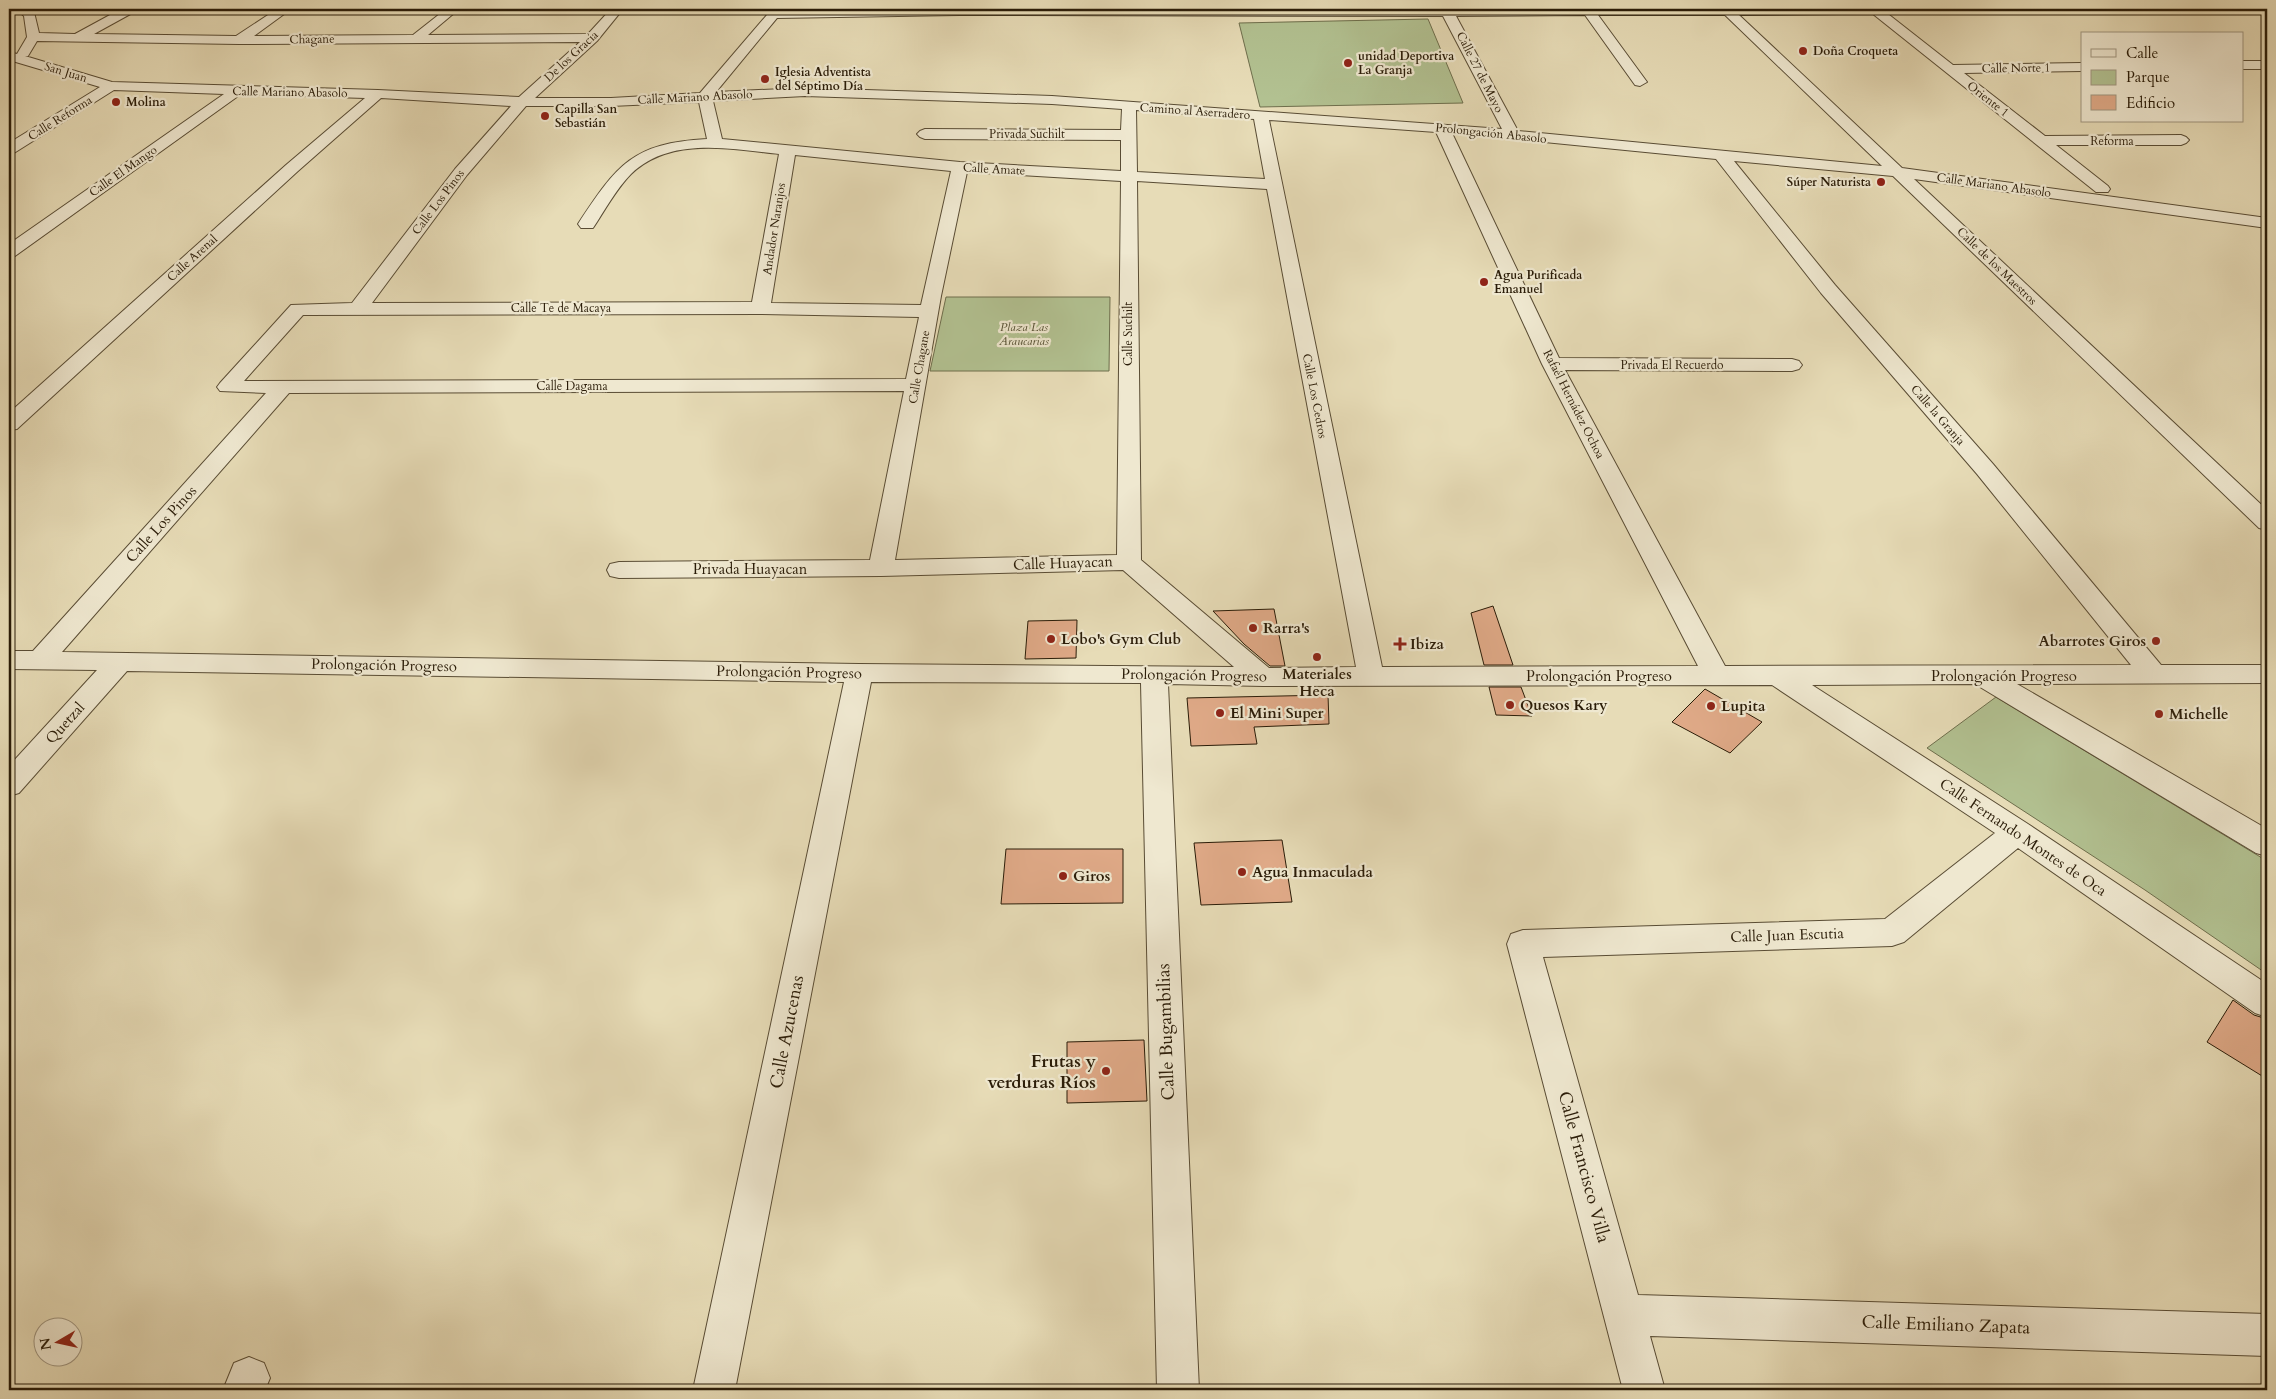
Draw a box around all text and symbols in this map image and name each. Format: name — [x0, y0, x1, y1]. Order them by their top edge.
street label: De los Gracia — [541, 26, 602, 85]
street label: Calle 27 de Mayo — [1453, 29, 1508, 116]
street label: Chagane — [289, 31, 335, 47]
legend — [2081, 32, 2244, 122]
place label: Doña Croqueta — [1813, 43, 1898, 59]
text: Calle — [2126, 43, 2159, 63]
marker: Doña Croqueta — [1797, 45, 1809, 57]
place label: unidad Deportiva La Granja — [1358, 48, 1454, 78]
marker: unidad Deportiva La Granja — [1342, 57, 1354, 69]
street label: San Juan — [43, 58, 89, 86]
street label: Calle Norte 1 — [1981, 59, 2051, 77]
place label: Iglesia Adventista del Séptimo Día — [775, 64, 871, 94]
text: Parque — [2126, 67, 2170, 87]
marker: Iglesia Adventista del Séptimo Día — [759, 73, 771, 85]
street label: Oriente 1 — [1964, 78, 2012, 120]
street label: Calle Mariano Abasolo — [232, 83, 348, 101]
street label: Calle Mariano Abasolo — [637, 86, 753, 108]
street label: Calle Reforma — [25, 92, 96, 144]
text: Edificio — [2126, 93, 2175, 113]
place label: Molina — [126, 94, 166, 110]
marker: Molina — [110, 96, 122, 108]
street label: Camino al Aserradero — [1139, 99, 1251, 123]
place label: Capilla San Sebastián — [555, 101, 617, 131]
marker: Capilla San Sebastián — [539, 110, 551, 122]
street label: Prolongación Abasolo — [1435, 119, 1548, 147]
street label: Privada Suchilt — [989, 126, 1065, 142]
street label: Reforma — [2090, 133, 2135, 149]
street label: Calle El Mango — [86, 141, 161, 200]
street label: Calle Amate — [962, 159, 1026, 179]
street label: Calle Los Pinos — [408, 166, 468, 238]
street label: Calle Mariano Abasolo — [1936, 169, 2053, 201]
place label: Súper Naturista — [1787, 174, 1871, 190]
marker: Súper Naturista — [1875, 176, 1887, 188]
street label: Andador Naranjos — [759, 182, 789, 276]
street label: Calle de los Maestros — [1953, 224, 2041, 308]
street label: Calle Arenal — [163, 231, 221, 285]
place label: Agua Purificada Emanuel — [1494, 267, 1582, 297]
marker: Agua Purificada Emanuel — [1478, 276, 1490, 288]
street label: Calle Te de Macaya — [511, 300, 612, 316]
street label: Calle Suchilt — [1120, 302, 1136, 366]
park label: Plaza Las Araucarias — [998, 319, 1049, 349]
street label: Calle Chagane — [905, 329, 933, 405]
street label: Rafaél Hernádez Ochoa — [1540, 347, 1609, 462]
street label: Calle Los Cedros — [1299, 352, 1331, 440]
street label: Privada El Recuerdo — [1620, 357, 1724, 373]
street label: Calle Dagama — [536, 378, 608, 394]
street label: Calle la Granja — [1907, 381, 1969, 449]
street label: Calle Los Pinos — [121, 481, 201, 567]
street label: Calle Huayacan — [1013, 551, 1114, 575]
street label: Privada Huayacan — [693, 559, 808, 579]
place label: Rarra's — [1263, 618, 1309, 638]
marker: Rarra's — [1247, 622, 1259, 634]
place label: Lobo's Gym Club — [1061, 629, 1181, 649]
place label: Abarrotes Giros — [2039, 631, 2146, 651]
marker: Lobo's Gym Club — [1045, 633, 1057, 645]
place label: Ibiza — [1410, 634, 1444, 654]
marker: Abarrotes Giros — [2150, 635, 2162, 647]
marker: Ibiza — [1394, 638, 1406, 650]
marker: Materiales Heca — [1311, 651, 1323, 663]
street label: Prolongación Progreso — [311, 654, 457, 676]
street label: Prolongación Progreso — [716, 661, 862, 683]
street label: Prolongación Progreso — [1121, 664, 1267, 686]
place label: Materiales Heca — [1282, 664, 1352, 701]
street label: Prolongación Progreso — [1526, 666, 1672, 686]
street label: Prolongación Progreso — [1931, 666, 2077, 686]
place label: Quesos Kary — [1520, 695, 1608, 715]
place label: Lupita — [1721, 696, 1766, 716]
street label: Quetzal — [41, 698, 89, 748]
marker: Quesos Kary — [1504, 699, 1516, 711]
marker: Lupita — [1705, 700, 1717, 712]
place label: El Mini Super — [1230, 703, 1324, 723]
place label: Michelle — [2169, 704, 2229, 724]
marker: El Mini Super — [1214, 707, 1226, 719]
marker: Michelle — [2153, 708, 2165, 720]
street label: Calle Fernando Montes de Oca — [1936, 774, 2111, 901]
place label: Agua Inmaculada — [1252, 862, 1374, 882]
place label: Giros — [1073, 866, 1110, 886]
marker: Agua Inmaculada — [1236, 866, 1248, 878]
marker: Giros — [1057, 870, 1069, 882]
street label: Calle Juan Escutia — [1730, 923, 1845, 947]
street label: Calle Bugambilias — [1151, 963, 1181, 1101]
street label: Calle Azucenas — [764, 973, 810, 1091]
place label: Frutas y verduras Ríos — [987, 1049, 1097, 1095]
marker: Frutas y verduras Ríos — [1100, 1065, 1112, 1077]
street label: Calle Francisco Villa — [1552, 1088, 1616, 1246]
street label: Calle Emiliano Zapata — [1861, 1310, 2031, 1340]
north arrow — [32, 1316, 82, 1366]
text: N — [35, 1336, 56, 1351]

